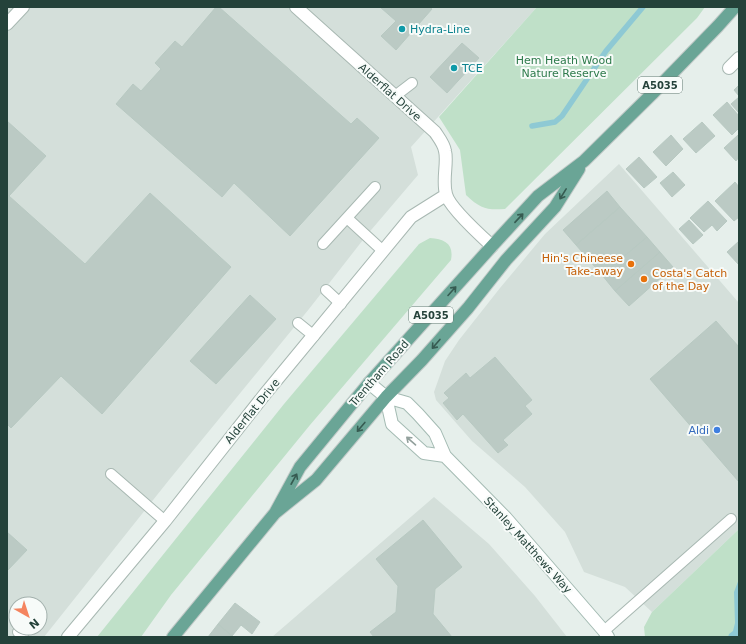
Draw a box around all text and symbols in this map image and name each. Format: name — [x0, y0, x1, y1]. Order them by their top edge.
place label: Hydra-Line — [410, 23, 470, 36]
marker: Hydra-Line — [397, 24, 407, 34]
park label: Hem Heath Wood Nature Reserve — [516, 54, 612, 80]
street label: Alderflat Drive — [356, 61, 424, 124]
place label: TCE — [461, 62, 483, 75]
marker: TCE — [449, 63, 459, 73]
road number: A5035 — [638, 77, 682, 93]
one-way arrow — [559, 188, 567, 199]
one-way arrow — [514, 213, 523, 223]
place label: Hin's Chineese Take-away — [542, 252, 623, 278]
marker: Hin's Chineese Take-away — [626, 259, 636, 269]
place label: Costa's Catch of the Day — [652, 267, 727, 293]
marker: Costa's Catch of the Day — [639, 274, 649, 284]
one-way arrow — [447, 286, 456, 297]
road number: A5035 — [409, 307, 453, 323]
street label: Trentham Road — [347, 338, 411, 410]
one-way arrow — [432, 338, 441, 348]
street label: Alderflat Drive — [222, 376, 283, 446]
one-way arrow — [356, 421, 365, 432]
place label: Aldi — [688, 424, 709, 437]
marker: Aldi — [712, 425, 722, 435]
one-way arrow — [405, 436, 416, 445]
one-way arrow — [291, 473, 298, 485]
street label: Stanley Matthews Way — [481, 495, 575, 597]
north arrow — [8, 596, 48, 636]
text: N — [26, 615, 42, 631]

